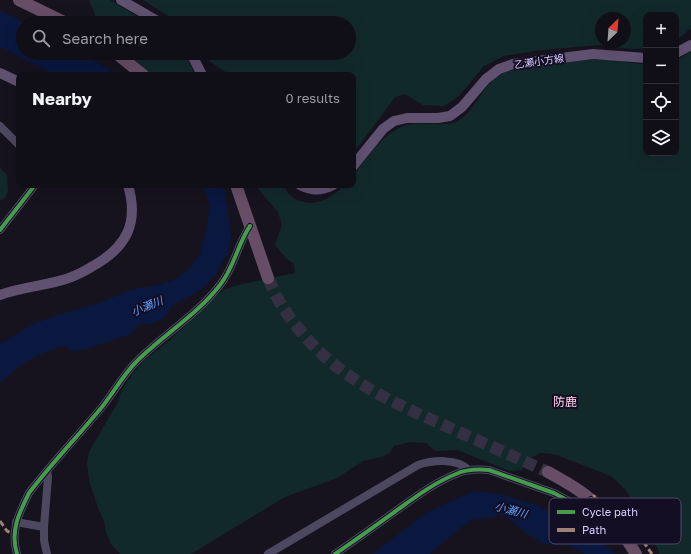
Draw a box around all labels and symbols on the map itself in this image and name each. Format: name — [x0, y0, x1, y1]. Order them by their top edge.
north arrow — [595, 12, 631, 48]
street label: 乙瀬小方線 — [513, 52, 565, 70]
water label: 小瀬川 — [129, 293, 165, 318]
district label: 防鹿 — [553, 394, 577, 409]
legend — [549, 498, 681, 544]
water label: 小瀬川 — [494, 499, 530, 520]
text: Cycle path — [582, 505, 638, 518]
text: Path — [582, 523, 606, 536]

